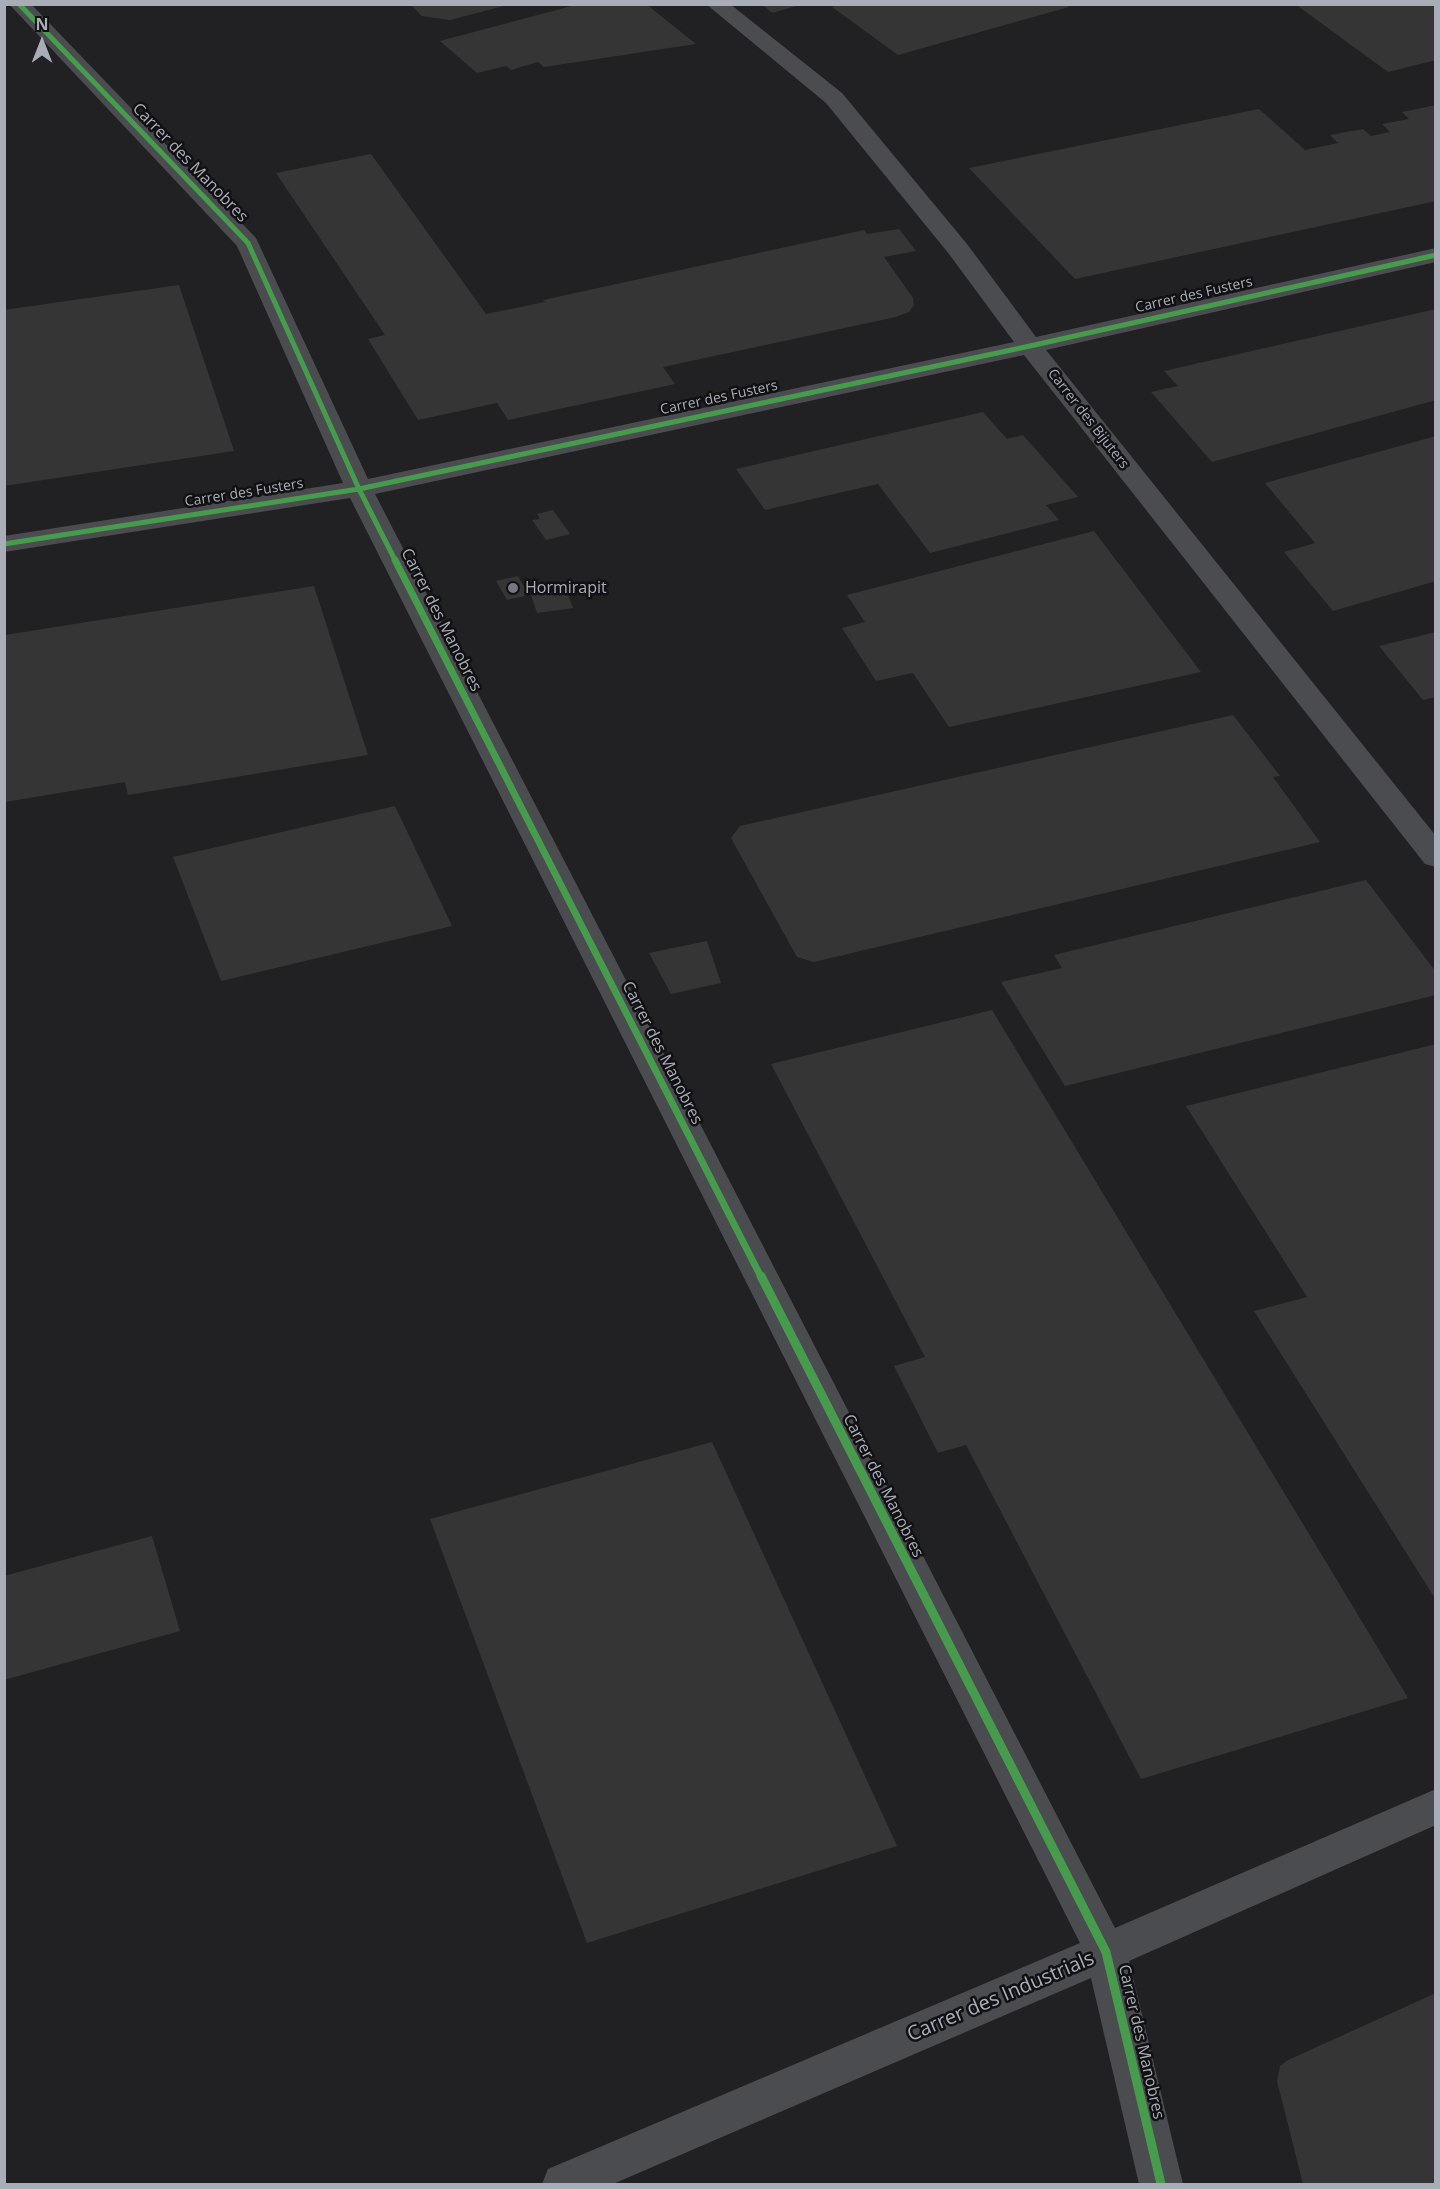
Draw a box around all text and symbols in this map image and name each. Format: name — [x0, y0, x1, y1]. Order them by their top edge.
north arrow — [12, 12, 72, 72]
text: N — [35, 13, 49, 35]
street label: Carrer des Manobres — [128, 100, 252, 226]
street label: Carrer des Fusters — [1134, 273, 1254, 317]
street label: Carrer des Bijuters — [1044, 366, 1132, 472]
street label: Carrer des Fusters — [659, 377, 779, 419]
street label: Carrer des Fusters — [184, 475, 304, 511]
street label: Carrer des Manobres — [397, 545, 485, 695]
place label: Hormirapit — [525, 578, 607, 598]
marker: Hormirapit — [506, 581, 520, 595]
street label: Carrer des Manobres — [618, 978, 706, 1128]
street label: Carrer des Manobres — [839, 1411, 927, 1561]
street label: Carrer des Industrials — [904, 1947, 1098, 2047]
street label: Carrer des Manobres — [1114, 1963, 1168, 2121]

